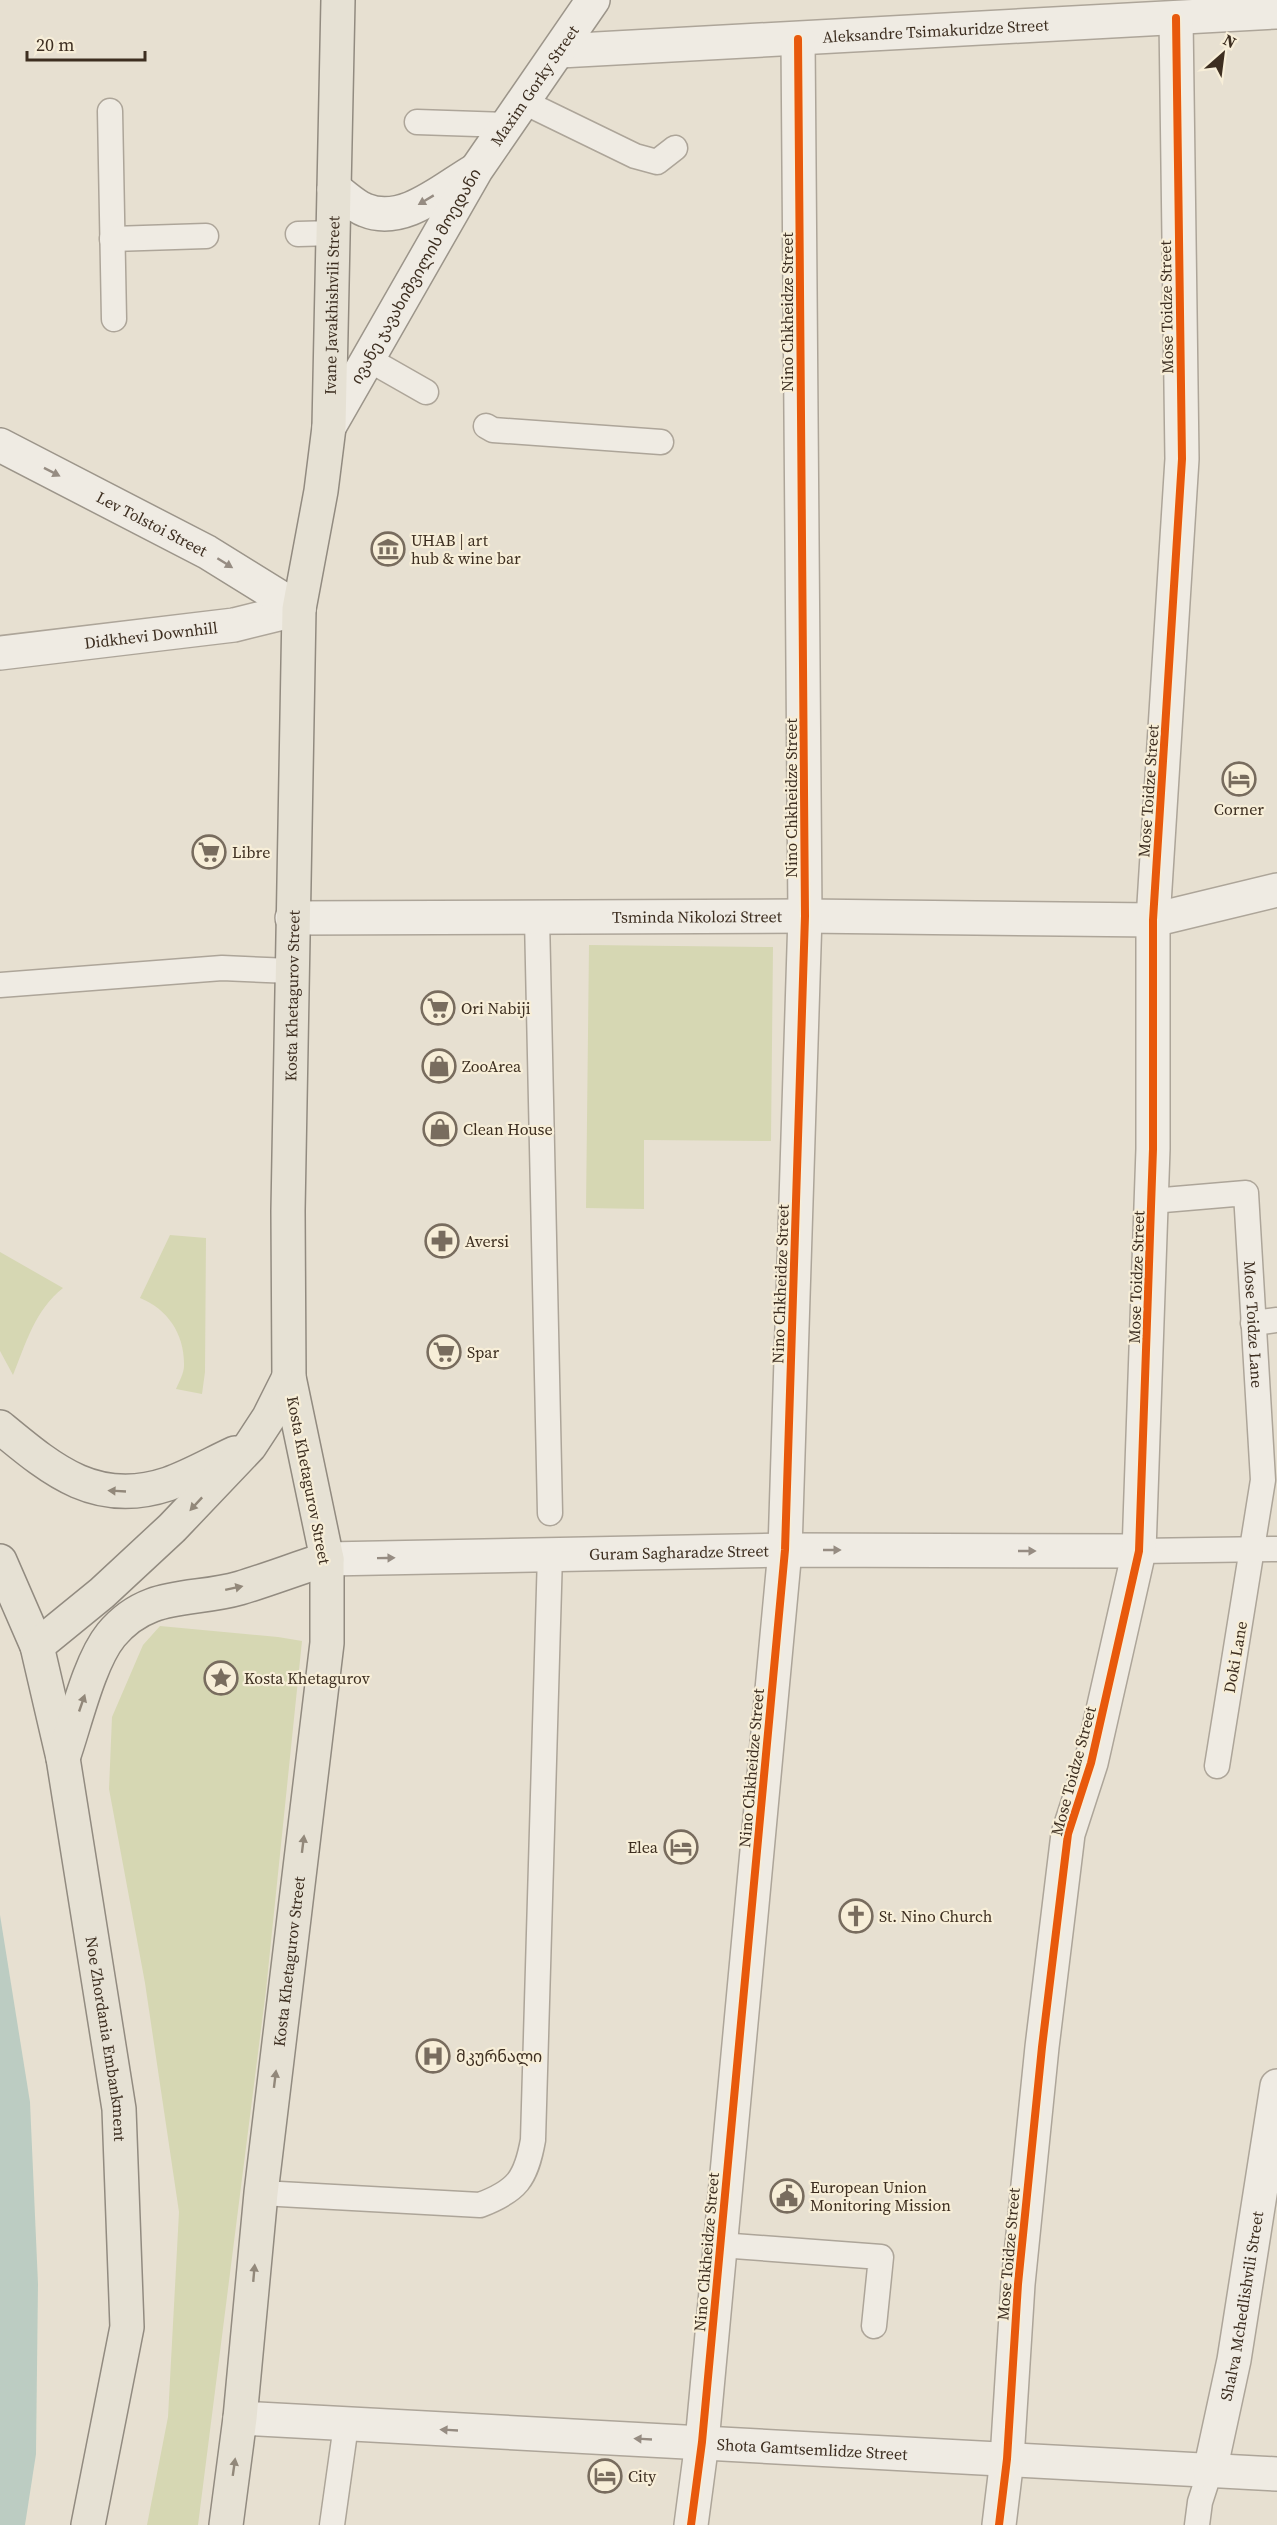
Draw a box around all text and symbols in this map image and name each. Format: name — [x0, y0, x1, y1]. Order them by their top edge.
street label: Aleksandre Tsimakuridze Street — [822, 13, 1050, 48]
street label: Maxim Gorky Street — [485, 20, 584, 150]
scale bar — [27, 24, 146, 62]
north arrow — [1193, 24, 1253, 84]
text: N — [1220, 28, 1241, 53]
text: 20 m — [36, 32, 74, 57]
street label: ივანე ჯავახიშვილის მოედანი — [345, 164, 486, 388]
one-way arrow — [418, 194, 434, 205]
street label: Ivane Javakhishvili Street — [319, 215, 344, 395]
street label: Nino Chkheidze Street — [776, 232, 798, 392]
street label: Mose Toidze Street — [1154, 239, 1178, 374]
one-way arrow — [44, 467, 61, 477]
street label: Lev Tolstoi Street — [93, 486, 212, 562]
place label: UHAB | art hub & wine bar — [411, 529, 521, 569]
museum icon: UHAB | art hub & wine bar — [370, 531, 406, 567]
one-way arrow — [216, 557, 233, 568]
street label: Didkhevi Downhill — [83, 616, 219, 654]
street label: Nino Chkheidze Street — [780, 718, 802, 878]
street label: Mose Toidze Street — [1132, 723, 1164, 858]
hotel icon: Corner — [1221, 761, 1257, 797]
place label: Corner — [1214, 798, 1264, 820]
supermarket icon: Libre — [191, 834, 227, 870]
place label: Libre — [232, 841, 270, 863]
street label: Tsminda Nikolozi Street — [612, 905, 783, 928]
street label: Kosta Khetagurov Street — [279, 909, 305, 1082]
supermarket icon: Ori Nabiji — [420, 990, 456, 1026]
place label: Ori Nabiji — [461, 997, 531, 1019]
shop icon: ZooArea — [421, 1048, 457, 1084]
place label: ZooArea — [462, 1055, 522, 1077]
shop icon: Clean House — [422, 1111, 458, 1147]
place label: Clean House — [463, 1118, 553, 1140]
street label: Nino Chkheidze Street — [766, 1203, 794, 1364]
street label: Mose Toidze Street — [1123, 1209, 1149, 1344]
pharmacy icon: Aversi — [424, 1223, 460, 1259]
place label: Aversi — [465, 1230, 509, 1252]
street label: Mose Toidze Lane — [1239, 1260, 1269, 1389]
supermarket icon: Spar — [426, 1334, 462, 1370]
place label: Spar — [467, 1341, 499, 1363]
street label: Kosta Khetagurov Street — [282, 1394, 336, 1567]
one-way arrow — [108, 1487, 127, 1496]
one-way arrow — [189, 1496, 203, 1510]
street label: Guram Sagharadze Street — [589, 1539, 770, 1565]
one-way arrow — [823, 1545, 842, 1555]
one-way arrow — [1018, 1546, 1037, 1556]
one-way arrow — [376, 1553, 395, 1562]
one-way arrow — [225, 1583, 244, 1592]
street label: Doki Lane — [1218, 1619, 1252, 1695]
place icon: Kosta Khetagurov — [203, 1660, 239, 1696]
place label: Kosta Khetagurov — [244, 1667, 370, 1689]
street label: Nino Chkheidze Street — [733, 1687, 769, 1848]
one-way arrow — [78, 1694, 88, 1712]
street label: Mose Toidze Street — [1045, 1703, 1101, 1838]
hotel icon: Elea — [663, 1829, 699, 1865]
one-way arrow — [298, 1834, 307, 1853]
place label: Elea — [627, 1836, 659, 1858]
street label: Kosta Khetagurov Street — [268, 1874, 310, 2048]
church icon: St. Nino Church — [838, 1898, 874, 1934]
place label: St. Nino Church — [879, 1905, 993, 1927]
street label: Noe Zhordania Embankment — [81, 1935, 131, 2142]
hospital icon: მკურნალი — [415, 2038, 451, 2074]
place label: მკურნალი — [456, 2045, 542, 2067]
one-way arrow — [270, 2070, 280, 2089]
street label: Nino Chkheidze Street — [688, 2171, 724, 2332]
place label: European Union Monitoring Mission — [810, 2176, 951, 2216]
public building icon: European Union Monitoring Mission — [769, 2178, 805, 2214]
street label: Mose Toidze Street — [991, 2186, 1025, 2321]
street label: Shalva Mchedlishvili Street — [1214, 2209, 1268, 2403]
one-way arrow — [249, 2264, 259, 2283]
one-way arrow — [439, 2425, 458, 2434]
street label: Shota Gamtsemlidze Street — [716, 2433, 909, 2465]
one-way arrow — [634, 2434, 653, 2443]
one-way arrow — [229, 2457, 238, 2476]
hotel icon: City — [587, 2458, 623, 2494]
place label: City — [628, 2465, 657, 2487]

